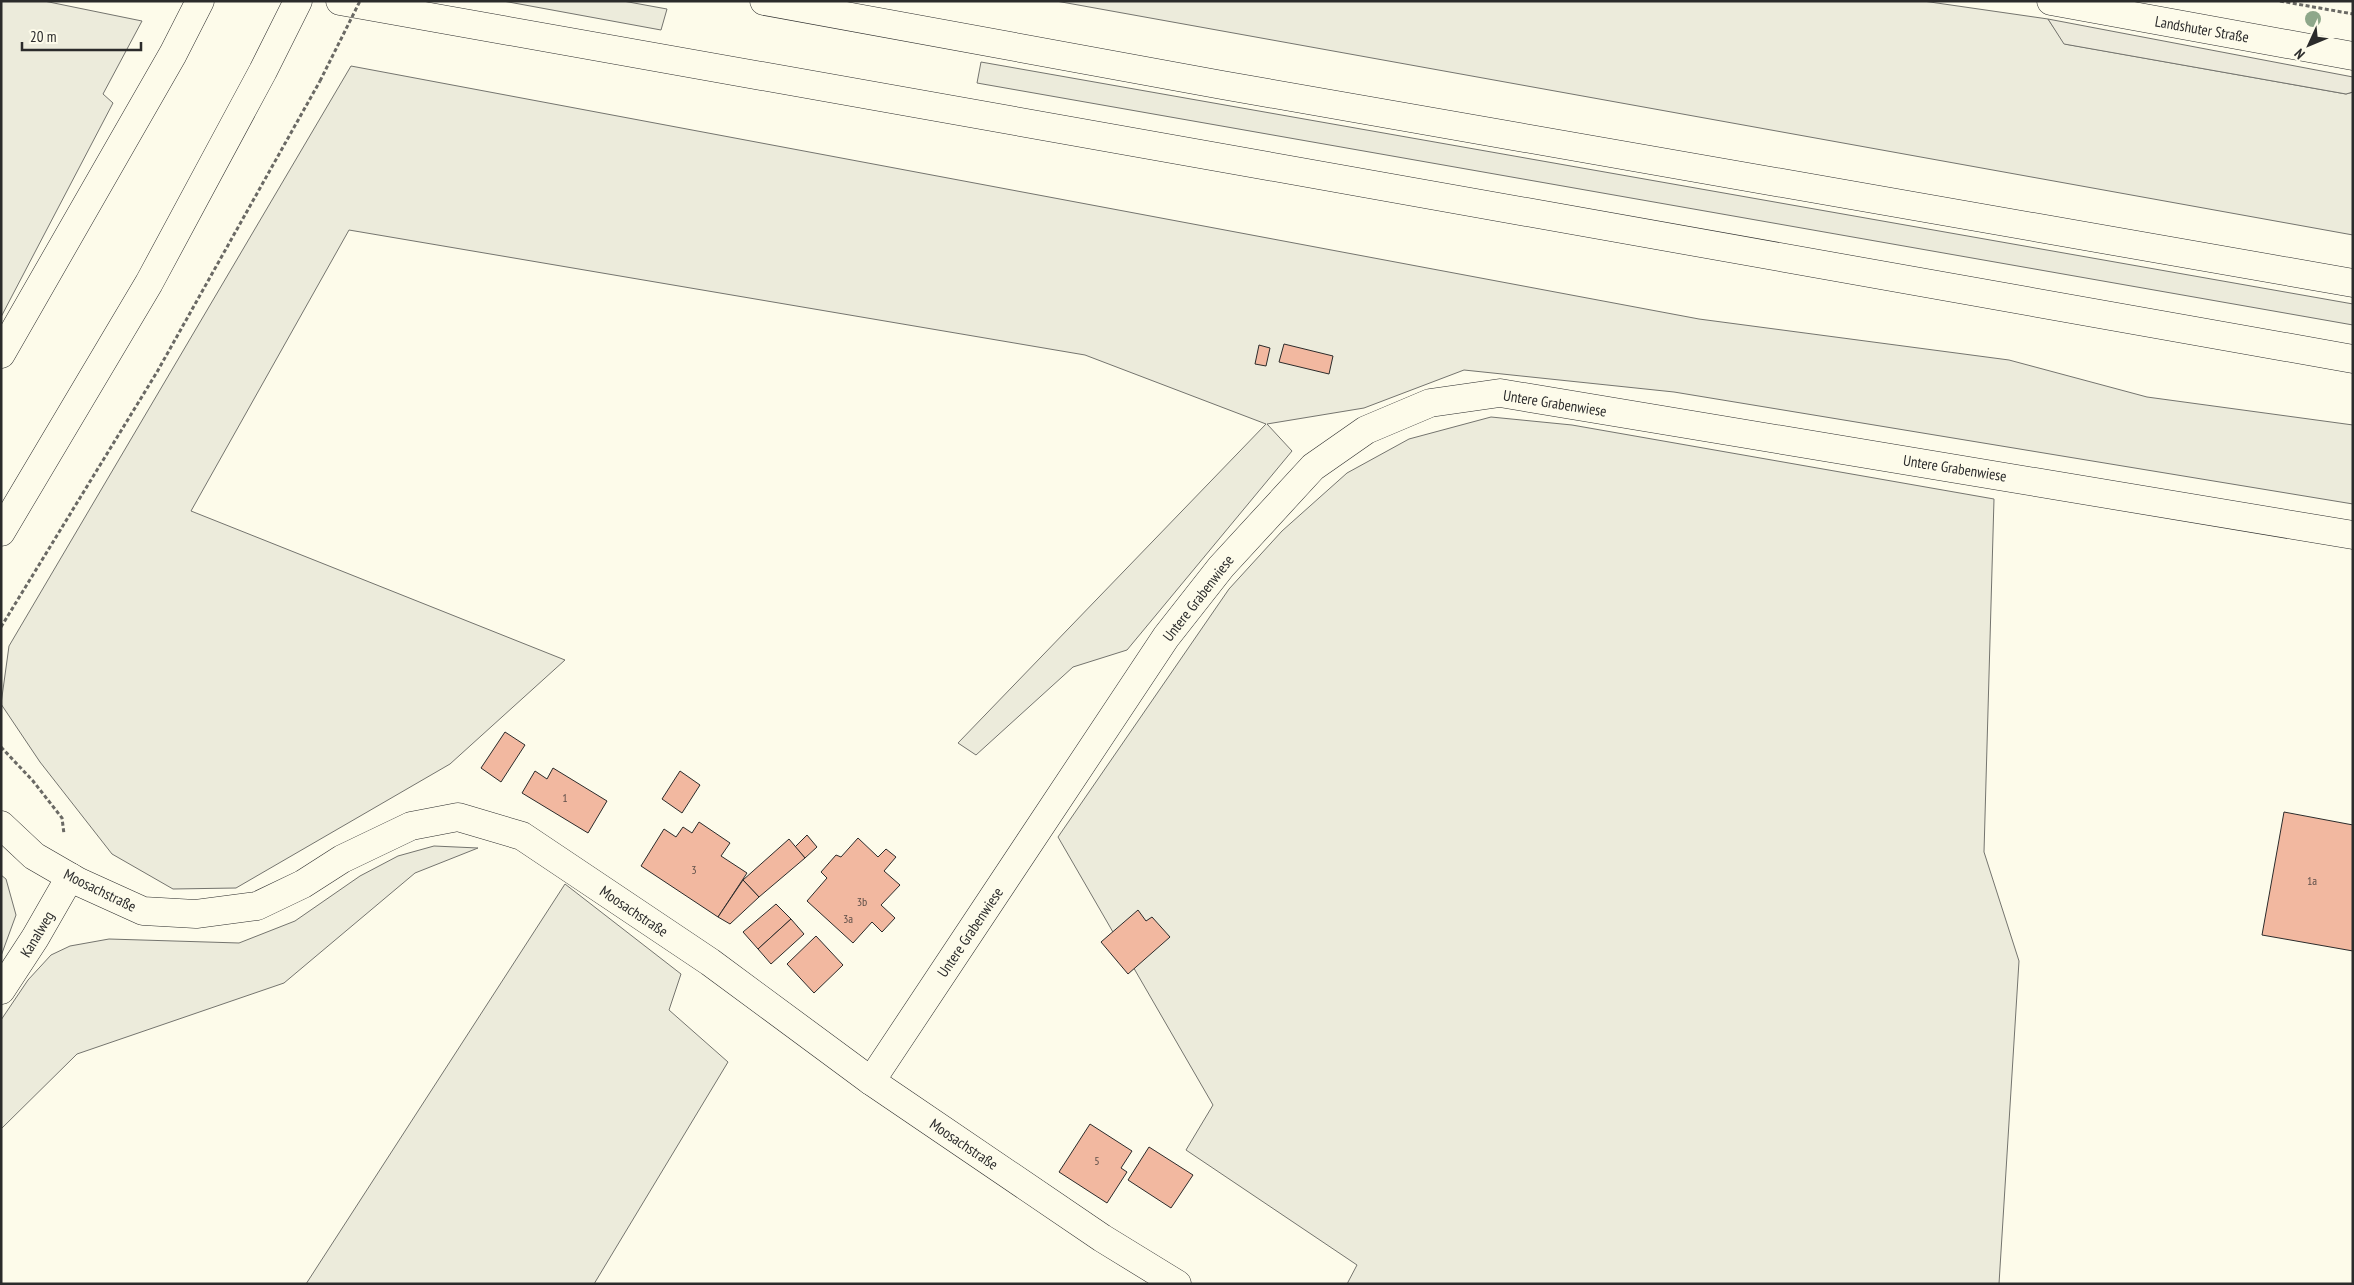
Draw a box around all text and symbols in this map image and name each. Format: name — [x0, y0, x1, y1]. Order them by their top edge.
street label: Landshuter Straße — [2154, 11, 2250, 47]
scale bar — [22, 20, 141, 52]
north arrow — [2284, 20, 2334, 70]
text: 20 m — [30, 27, 56, 46]
text: N — [2291, 45, 2309, 63]
street label: Untere Grabenwiese — [1502, 385, 1608, 421]
street label: Untere Grabenwiese — [1902, 450, 2008, 486]
street label: Untere Grabenwiese — [1158, 551, 1238, 645]
house number: 1 — [562, 790, 568, 805]
house number: 3 — [691, 862, 697, 877]
street label: Moosachstraße — [61, 864, 139, 916]
house number: 1a — [2307, 873, 2317, 888]
street label: Moosachstraße — [596, 881, 672, 941]
street label: Untere Grabenwiese — [933, 883, 1007, 981]
house number: 3b — [857, 894, 867, 909]
street label: Kanalweg — [16, 907, 58, 961]
house number: 3a — [843, 911, 853, 926]
street label: Moosachstraße — [926, 1114, 1002, 1174]
house number: 5 — [1094, 1153, 1100, 1168]

